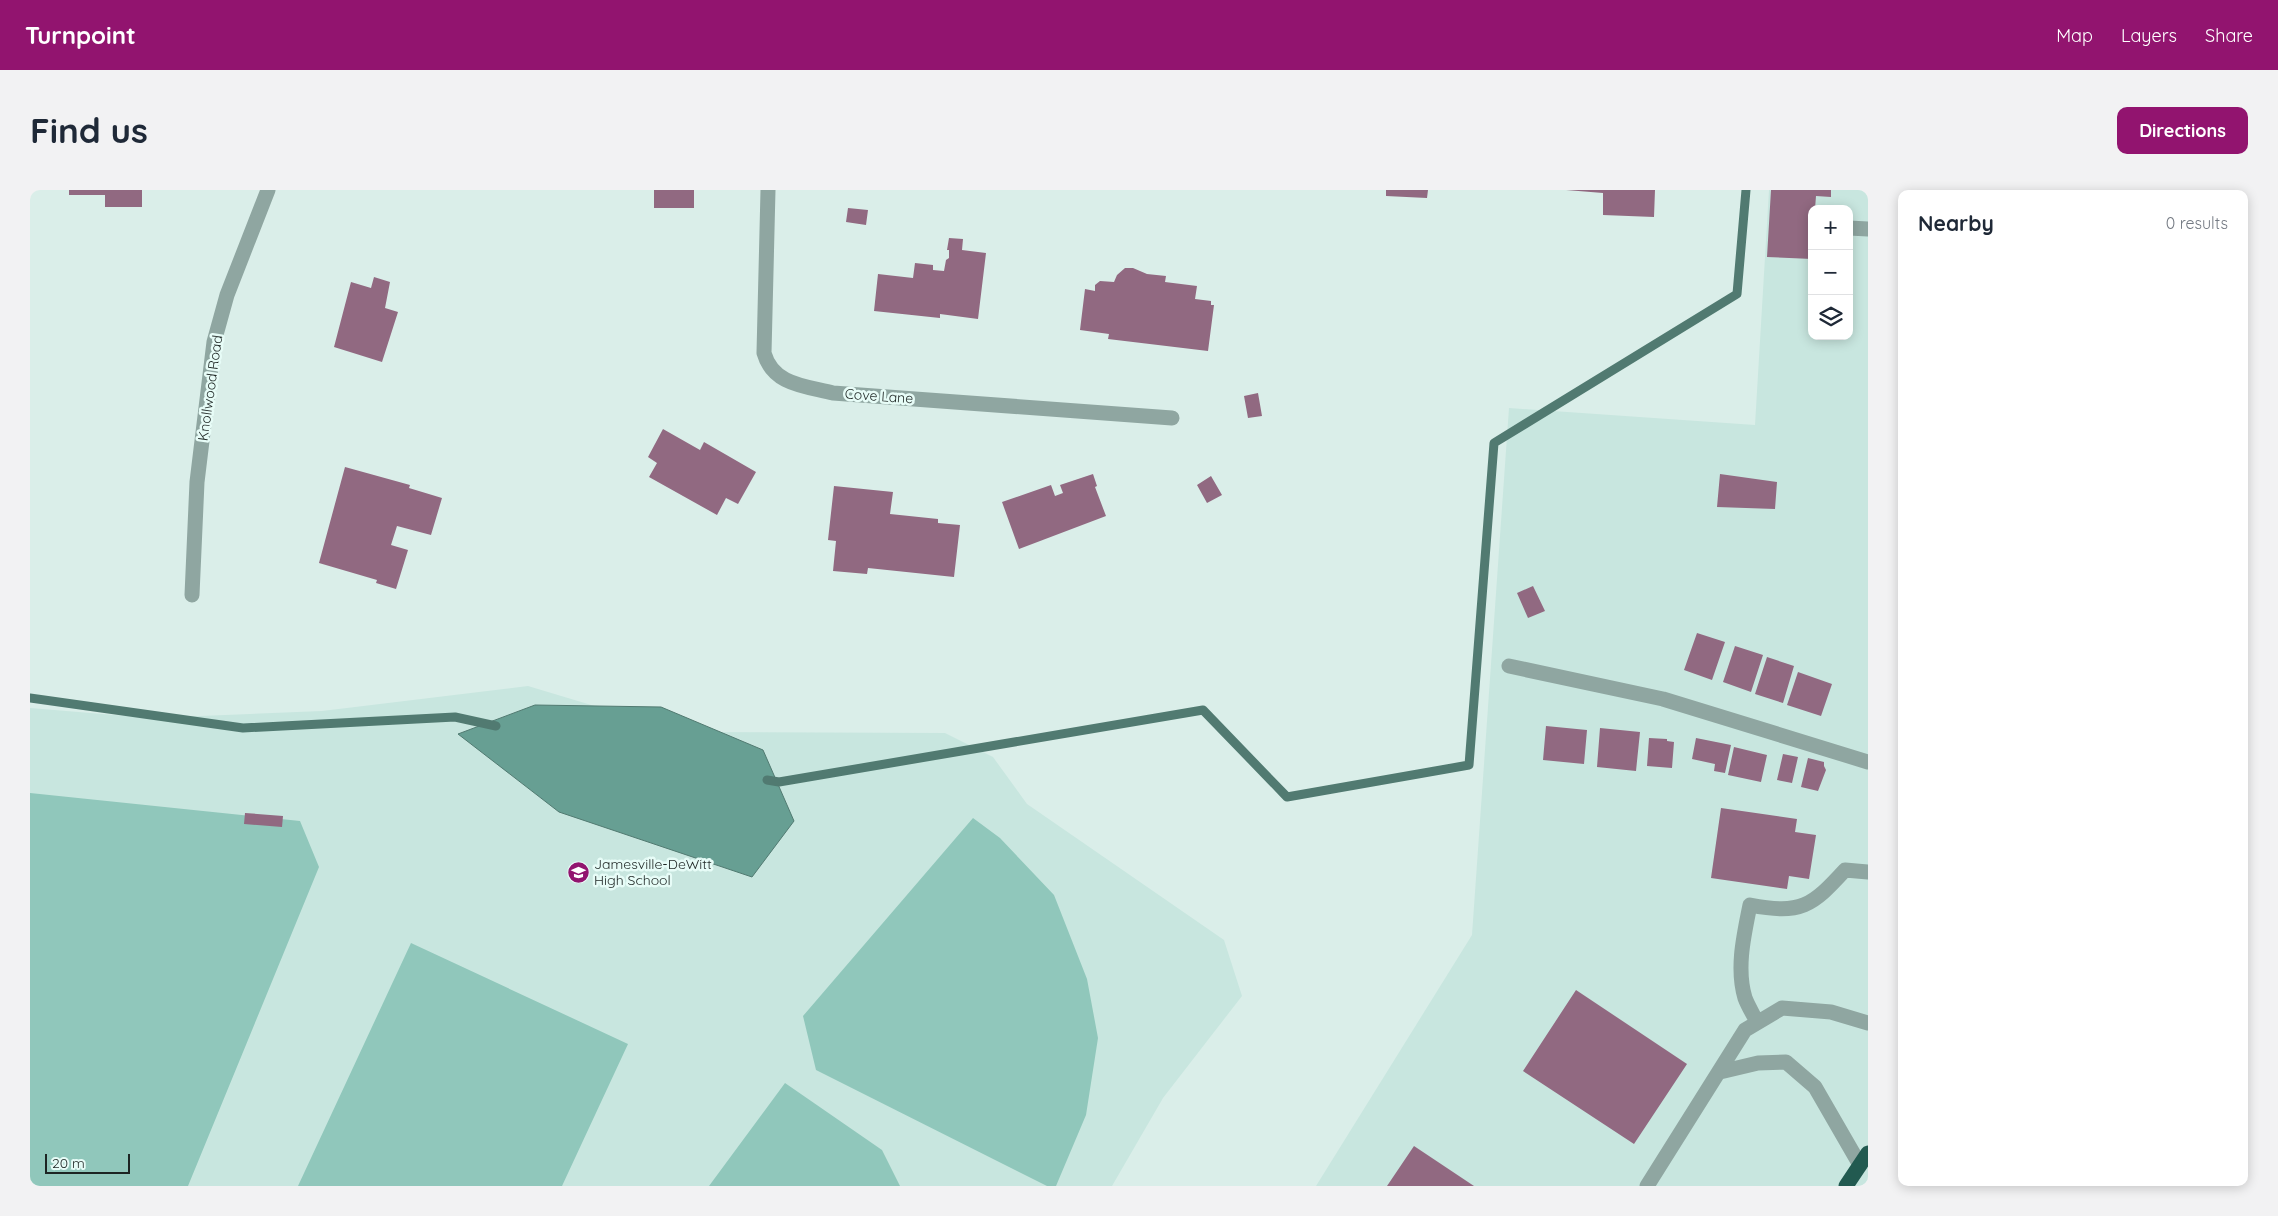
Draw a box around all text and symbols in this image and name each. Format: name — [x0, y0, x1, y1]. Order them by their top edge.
text: Turnpoint — [25, 20, 136, 50]
text: Map — [2056, 24, 2093, 47]
text: Layers — [2121, 24, 2177, 47]
text: Share — [2205, 24, 2253, 47]
button: Directions — [2117, 107, 2248, 154]
text: Find us — [30, 108, 148, 152]
map controls — [1808, 205, 1853, 340]
button: + — [1808, 205, 1853, 250]
text: Nearby — [1918, 210, 1994, 236]
text: 0 results — [2166, 213, 2228, 233]
button: − — [1808, 250, 1853, 295]
button: layers — [1808, 295, 1853, 340]
street label: Knollwood Road — [194, 334, 226, 442]
street label: Cove Lane — [844, 385, 914, 407]
place label: Jamesville-DeWitt High School — [594, 855, 712, 889]
school or university icon: Jamesville-DeWitt High School — [566, 860, 590, 884]
scale bar — [45, 1151, 130, 1174]
text: 20 m — [52, 1154, 85, 1172]

